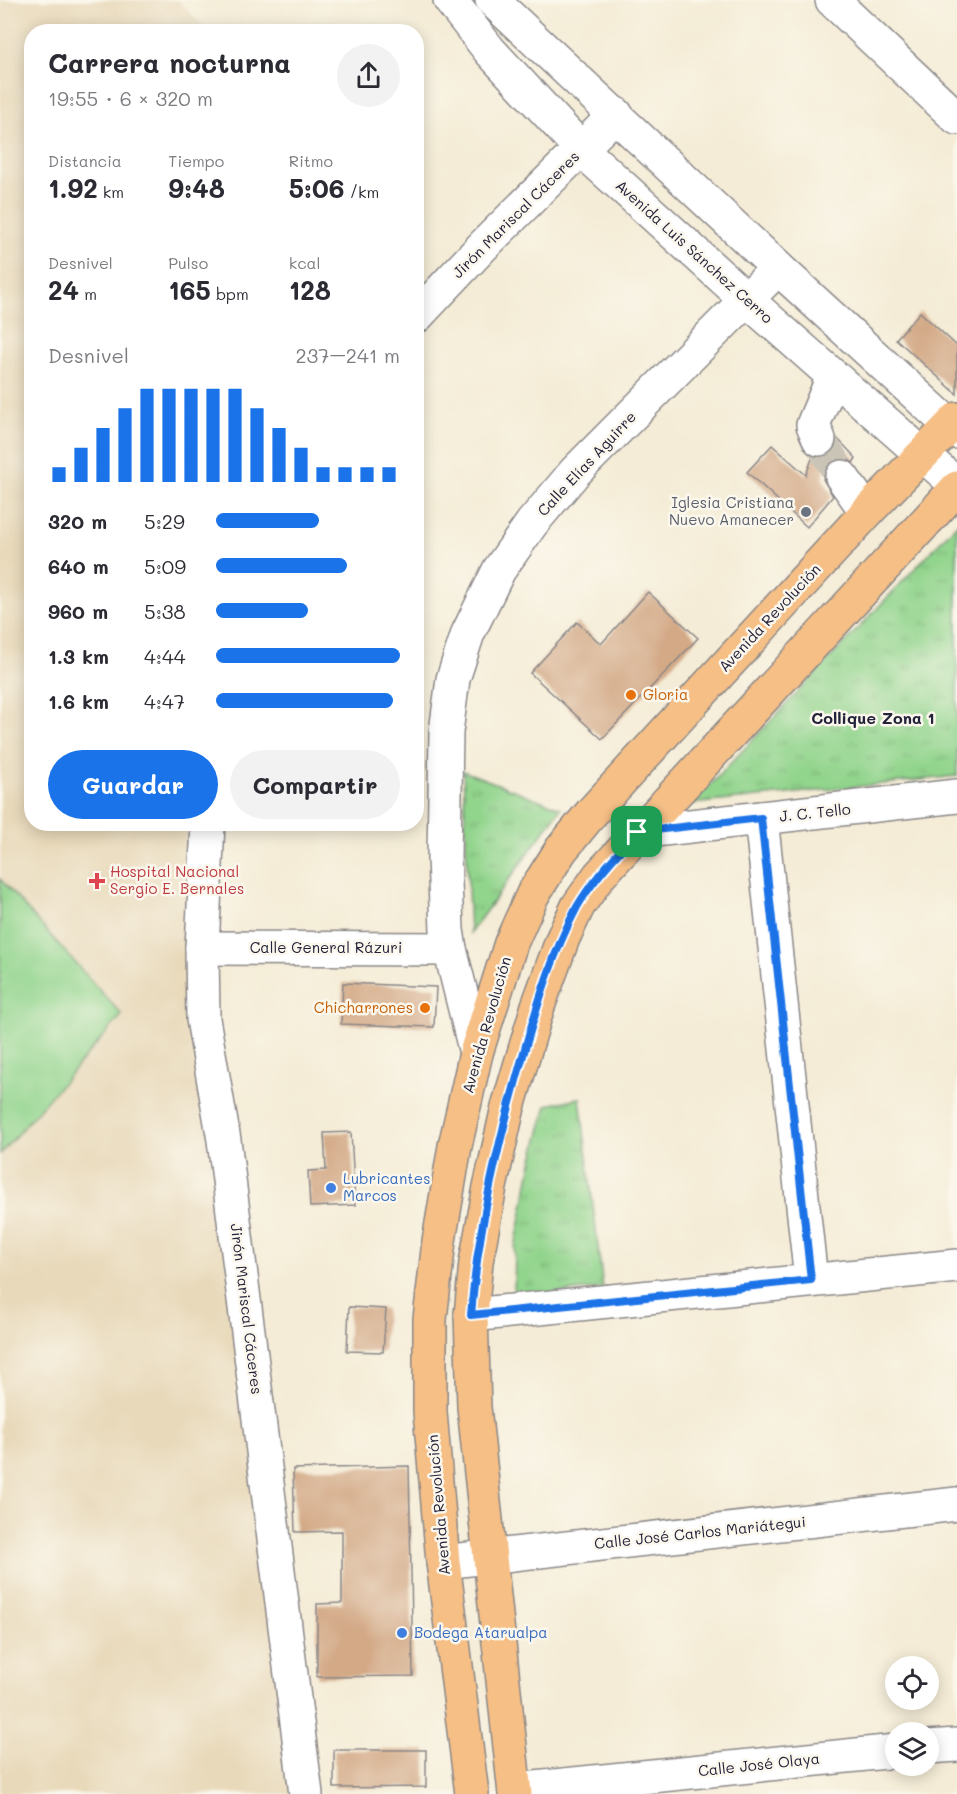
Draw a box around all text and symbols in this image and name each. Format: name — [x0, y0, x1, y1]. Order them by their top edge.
button: share — [337, 44, 400, 107]
text: Carrera nocturna — [48, 45, 291, 80]
text: 19:55 · 6 × 320 m — [48, 85, 213, 111]
street label: Jirón Mariscal Cáceres — [447, 146, 583, 282]
text: Distancia — [48, 150, 122, 171]
text: Tiempo — [168, 150, 224, 171]
text: Ritmo — [289, 150, 333, 171]
text: 1.92 — [48, 171, 98, 205]
text: 9:48 — [168, 171, 225, 205]
text: 5:06 — [289, 171, 345, 205]
street label: Avenida Luis Sánchez Cerro — [612, 175, 778, 327]
text: km — [98, 181, 124, 202]
text: /km — [345, 181, 379, 202]
text: Desnivel — [48, 252, 113, 273]
text: Pulso — [168, 252, 208, 273]
text: kcal — [289, 252, 321, 273]
text: 24 — [48, 273, 79, 307]
text: 165 — [168, 273, 211, 307]
text: 128 — [289, 273, 331, 307]
text: m — [79, 283, 97, 304]
text: bpm — [211, 283, 249, 304]
text: Desnivel — [48, 342, 129, 368]
text: 237–241 m — [295, 342, 400, 368]
street label: Calle Elías Aguirre — [532, 407, 640, 520]
place label: Iglesia Cristiana Nuevo Amanecer — [669, 492, 794, 529]
marker: Iglesia Cristiana Nuevo Amanecer — [799, 505, 813, 519]
text: 320 m — [48, 508, 107, 534]
text: 5:29 — [144, 508, 185, 534]
text: 640 m — [48, 553, 109, 579]
text: 5:09 — [144, 553, 186, 579]
street label: Avenida Revolución — [714, 559, 825, 676]
text: 960 m — [48, 598, 108, 624]
text: 5:38 — [144, 598, 186, 624]
text: 1.3 km — [48, 643, 109, 669]
text: 4:44 — [144, 643, 185, 669]
place label: Gloria — [643, 684, 688, 704]
text: 1.6 km — [48, 688, 109, 714]
text: 4:47 — [144, 688, 185, 714]
marker: Gloria — [624, 688, 638, 702]
district label: Collique Zona 1 — [811, 707, 935, 728]
button: Guardar — [48, 750, 218, 819]
button: Compartir — [230, 750, 400, 819]
street label: J. C. Tello — [778, 798, 852, 826]
pin — [611, 806, 662, 857]
icon: arrive — [620, 815, 653, 848]
place label: Hospital Nacional Sergio E. Bernales — [110, 861, 244, 898]
marker: Hospital Nacional Sergio E. Bernales — [88, 872, 106, 890]
street label: Calle General Rázuri — [250, 937, 402, 957]
street label: Avenida Revolución — [457, 954, 515, 1095]
place label: Chicharrones — [314, 997, 413, 1017]
marker: Chicharrones — [418, 1001, 432, 1015]
place label: Lubricantes Marcos — [343, 1168, 430, 1205]
marker: Lubricantes Marcos — [324, 1181, 338, 1195]
street label: Jirón Mariscal Cáceres — [227, 1222, 267, 1395]
street label: Avenida Revolución — [422, 1434, 454, 1576]
street label: Calle José Carlos Mariátegui — [593, 1511, 807, 1553]
place label: Bodega Atarualpa — [414, 1622, 548, 1642]
marker: Bodega Atarualpa — [395, 1626, 409, 1640]
map controls — [885, 1656, 939, 1776]
button: locate — [885, 1656, 939, 1710]
button: layers — [885, 1722, 939, 1776]
street label: Calle José Olaya — [697, 1748, 821, 1780]

